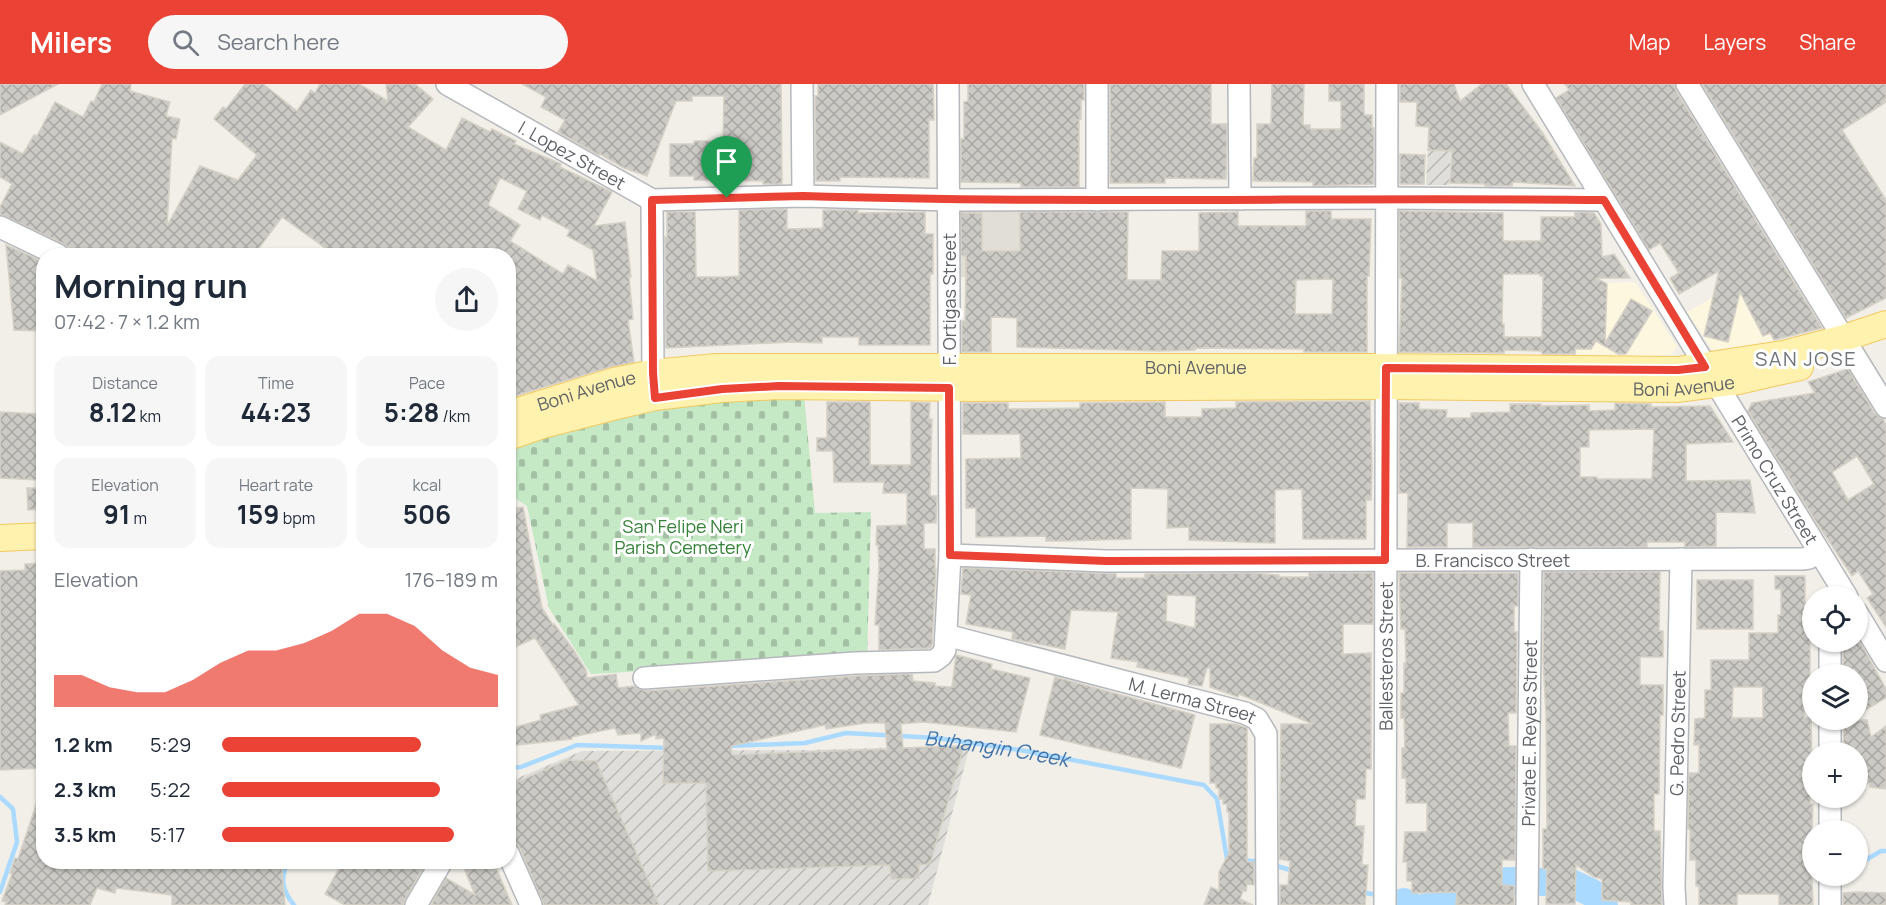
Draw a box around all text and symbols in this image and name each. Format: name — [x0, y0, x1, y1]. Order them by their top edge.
search box — [148, 15, 568, 69]
text: Milers — [30, 23, 112, 61]
icon: search — [169, 26, 202, 59]
text: Search here — [217, 27, 340, 57]
text: Map — [1629, 28, 1670, 56]
text: Layers — [1703, 28, 1766, 56]
text: Share — [1799, 28, 1856, 56]
street label: I. Lopez Street — [514, 115, 630, 195]
pin — [701, 136, 752, 198]
icon: arrive — [710, 145, 743, 178]
street label: F. Ortigas Street — [937, 233, 961, 365]
text: Morning run — [54, 263, 248, 308]
button: share — [435, 268, 498, 331]
text: 07:42 · 7 × 1.2 km — [54, 308, 200, 335]
district label: SAN JOSE — [1755, 345, 1857, 372]
street label: Boni Avenue — [1145, 355, 1247, 379]
street label: Boni Avenue — [534, 365, 638, 416]
street label: Boni Avenue — [1633, 370, 1736, 401]
text: Distance — [92, 372, 158, 394]
text: Time — [258, 372, 294, 394]
text: Pace — [409, 372, 445, 394]
text: 8.12 — [89, 394, 136, 430]
text: 44:23 — [241, 394, 311, 430]
text: 5:28 — [384, 394, 439, 430]
text: km — [136, 405, 161, 427]
text: /km — [439, 405, 470, 427]
street label: Primo Cruz Street — [1727, 411, 1824, 549]
text: Elevation — [91, 474, 159, 496]
text: Heart rate — [239, 474, 313, 496]
text: kcal — [412, 474, 442, 496]
text: 91 — [103, 496, 130, 532]
text: 159 — [237, 496, 280, 532]
text: 506 — [403, 496, 451, 532]
text: m — [130, 507, 147, 529]
text: bpm — [280, 507, 315, 529]
park label: San Felipe Neri Parish Cemetery — [615, 514, 752, 559]
street label: B. Francisco Street — [1415, 548, 1570, 572]
text: Elevation — [54, 566, 138, 593]
text: 176–189 m — [405, 566, 498, 593]
street label: Ballesteros Street — [1373, 581, 1398, 731]
map controls — [1802, 586, 1868, 886]
button: locate — [1802, 586, 1868, 652]
street label: Private E. Reyes Street — [1516, 639, 1542, 827]
button: layers — [1802, 664, 1868, 730]
street label: G. Pedro Street — [1664, 670, 1691, 796]
street label: M. Lerma Street — [1126, 671, 1261, 729]
water label: Buhangin Creek — [924, 724, 1074, 773]
text: 1.2 km — [54, 731, 113, 758]
text: 5:29 — [150, 731, 191, 758]
button: + — [1802, 742, 1868, 808]
text: 2.3 km — [54, 776, 116, 803]
text: 5:22 — [150, 776, 190, 803]
button: − — [1802, 820, 1868, 886]
text: 3.5 km — [54, 821, 116, 848]
text: 5:17 — [150, 821, 185, 848]

